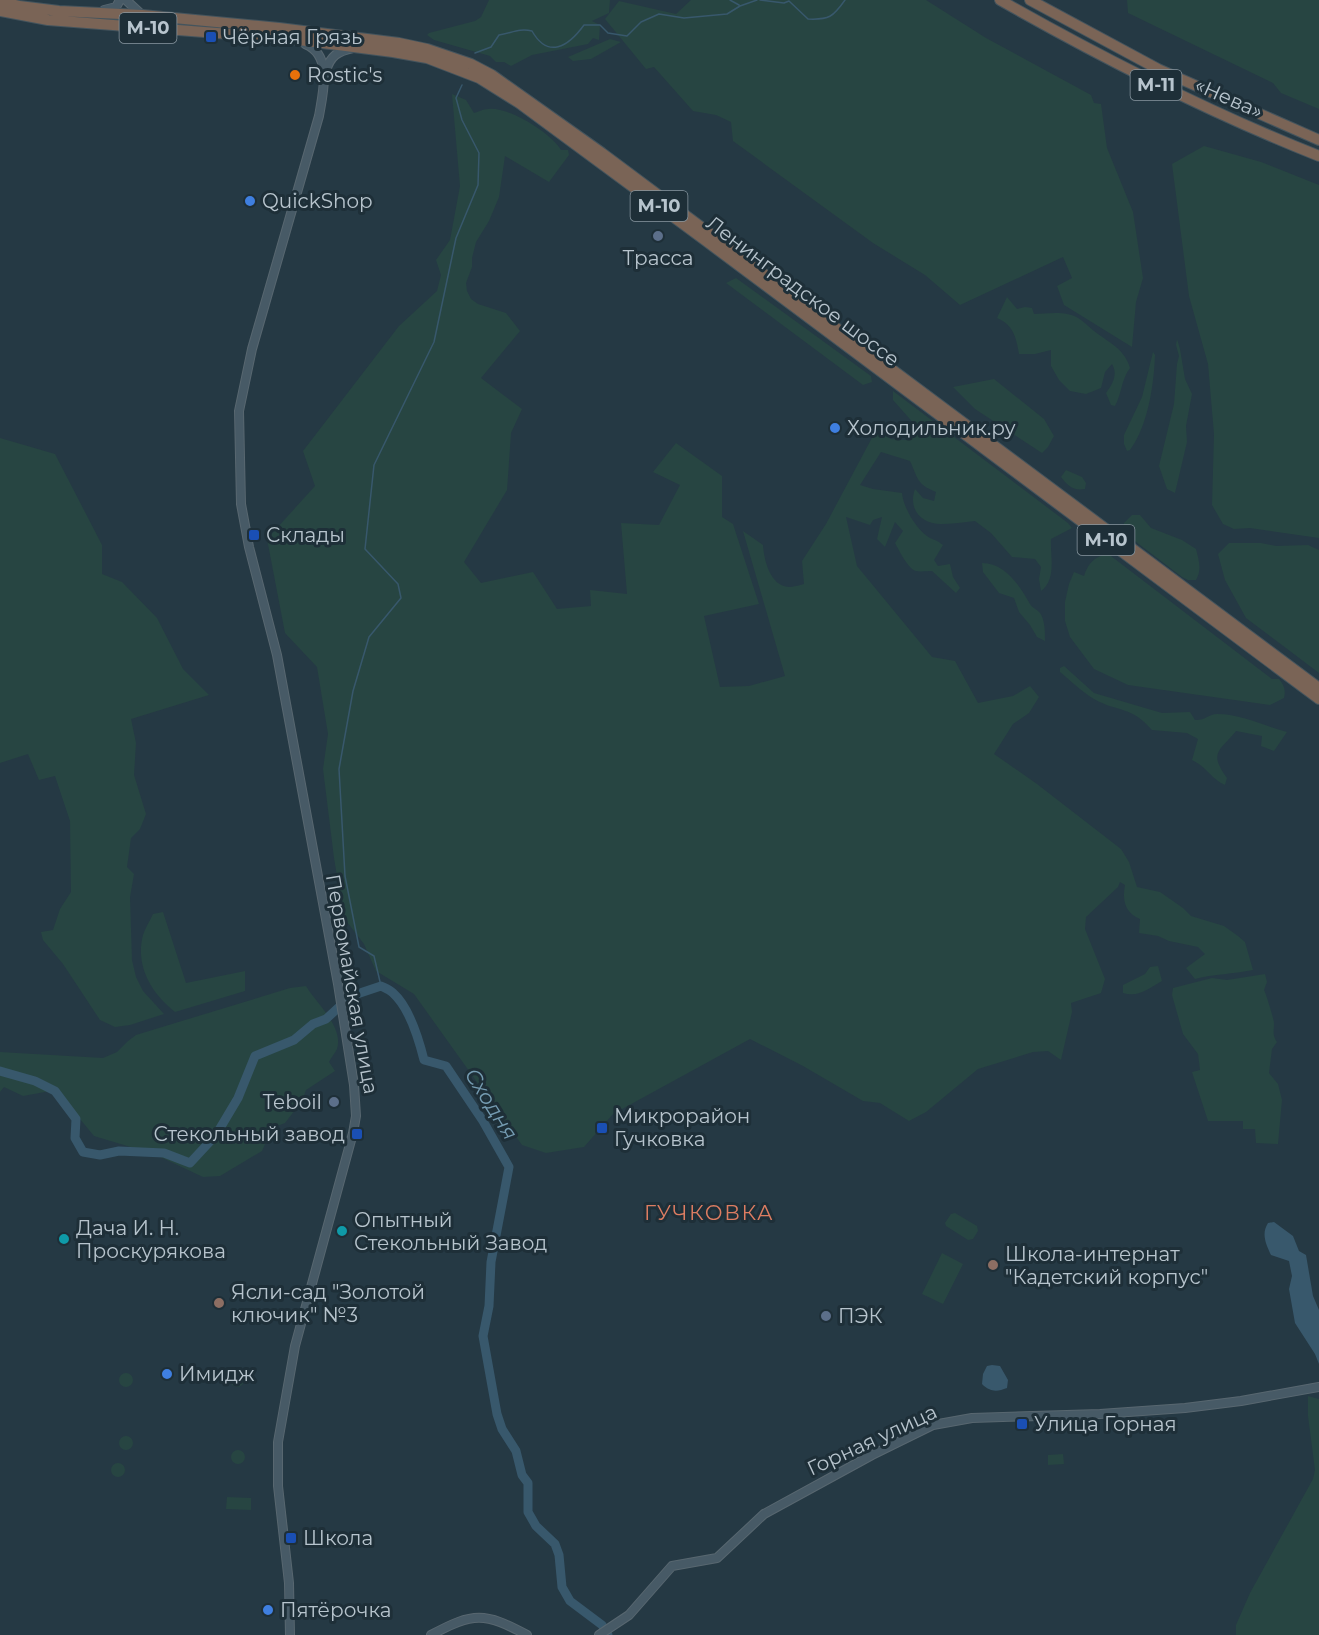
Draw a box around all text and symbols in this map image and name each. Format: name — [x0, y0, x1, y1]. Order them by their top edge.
road number: М-10 — [120, 13, 176, 43]
place label: Чёрная Грязь — [223, 25, 362, 49]
marker: Чёрная Грязь — [204, 30, 218, 44]
place label: Rostic's — [307, 63, 383, 87]
marker: Rostic's — [288, 68, 302, 82]
road number: М-11 — [1130, 70, 1182, 100]
street label: «Нева» — [1191, 72, 1267, 124]
place label: QuickShop — [262, 189, 373, 213]
road number: М-10 — [630, 191, 688, 221]
marker: QuickShop — [243, 194, 257, 208]
street label: Ленинградское шоссе — [702, 211, 904, 371]
marker: Трасса — [651, 229, 665, 243]
place label: Трасса — [623, 246, 693, 270]
place label: Холодильник.ру — [847, 416, 1016, 440]
marker: Холодильник.ру — [828, 421, 842, 435]
place label: Склады — [266, 523, 345, 547]
road number: М-10 — [1078, 525, 1134, 555]
marker: Склады — [247, 528, 261, 542]
street label: Первомайская улица — [321, 872, 383, 1096]
water label: Сходня — [460, 1063, 523, 1144]
place label: Teboil — [263, 1090, 322, 1114]
marker: Teboil — [327, 1095, 341, 1109]
place label: Микрорайон Гучковка — [614, 1104, 750, 1151]
marker: Микрорайон Гучковка — [595, 1121, 609, 1135]
place label: Стекольный завод — [153, 1122, 345, 1146]
marker: Стекольный завод — [350, 1127, 364, 1141]
district label: ГУЧКОВКА — [644, 1200, 774, 1225]
place label: Опытный Стекольный Завод — [354, 1208, 547, 1255]
place label: Дача И. Н. Проскурякова — [76, 1216, 226, 1263]
marker: Опытный Стекольный Завод — [335, 1224, 349, 1238]
marker: Дача И. Н. Проскурякова — [57, 1232, 71, 1246]
place label: Школа-интернат "Кадетский корпус" — [1005, 1242, 1208, 1289]
marker: Школа-интернат "Кадетский корпус" — [986, 1258, 1000, 1272]
place label: Ясли-сад "Золотой ключик" №3 — [231, 1280, 425, 1327]
marker: Ясли-сад "Золотой ключик" №3 — [212, 1296, 226, 1310]
place label: ПЭК — [838, 1304, 883, 1328]
marker: ПЭК — [819, 1309, 833, 1323]
place label: Имидж — [179, 1362, 255, 1386]
marker: Имидж — [160, 1367, 174, 1381]
street label: Горная улица — [803, 1399, 941, 1481]
place label: Улица Горная — [1034, 1412, 1177, 1436]
marker: Улица Горная — [1015, 1417, 1029, 1431]
place label: Школа — [303, 1526, 373, 1550]
marker: Школа — [284, 1531, 298, 1545]
place label: Пятёрочка — [280, 1598, 391, 1622]
marker: Пятёрочка — [261, 1603, 275, 1617]

